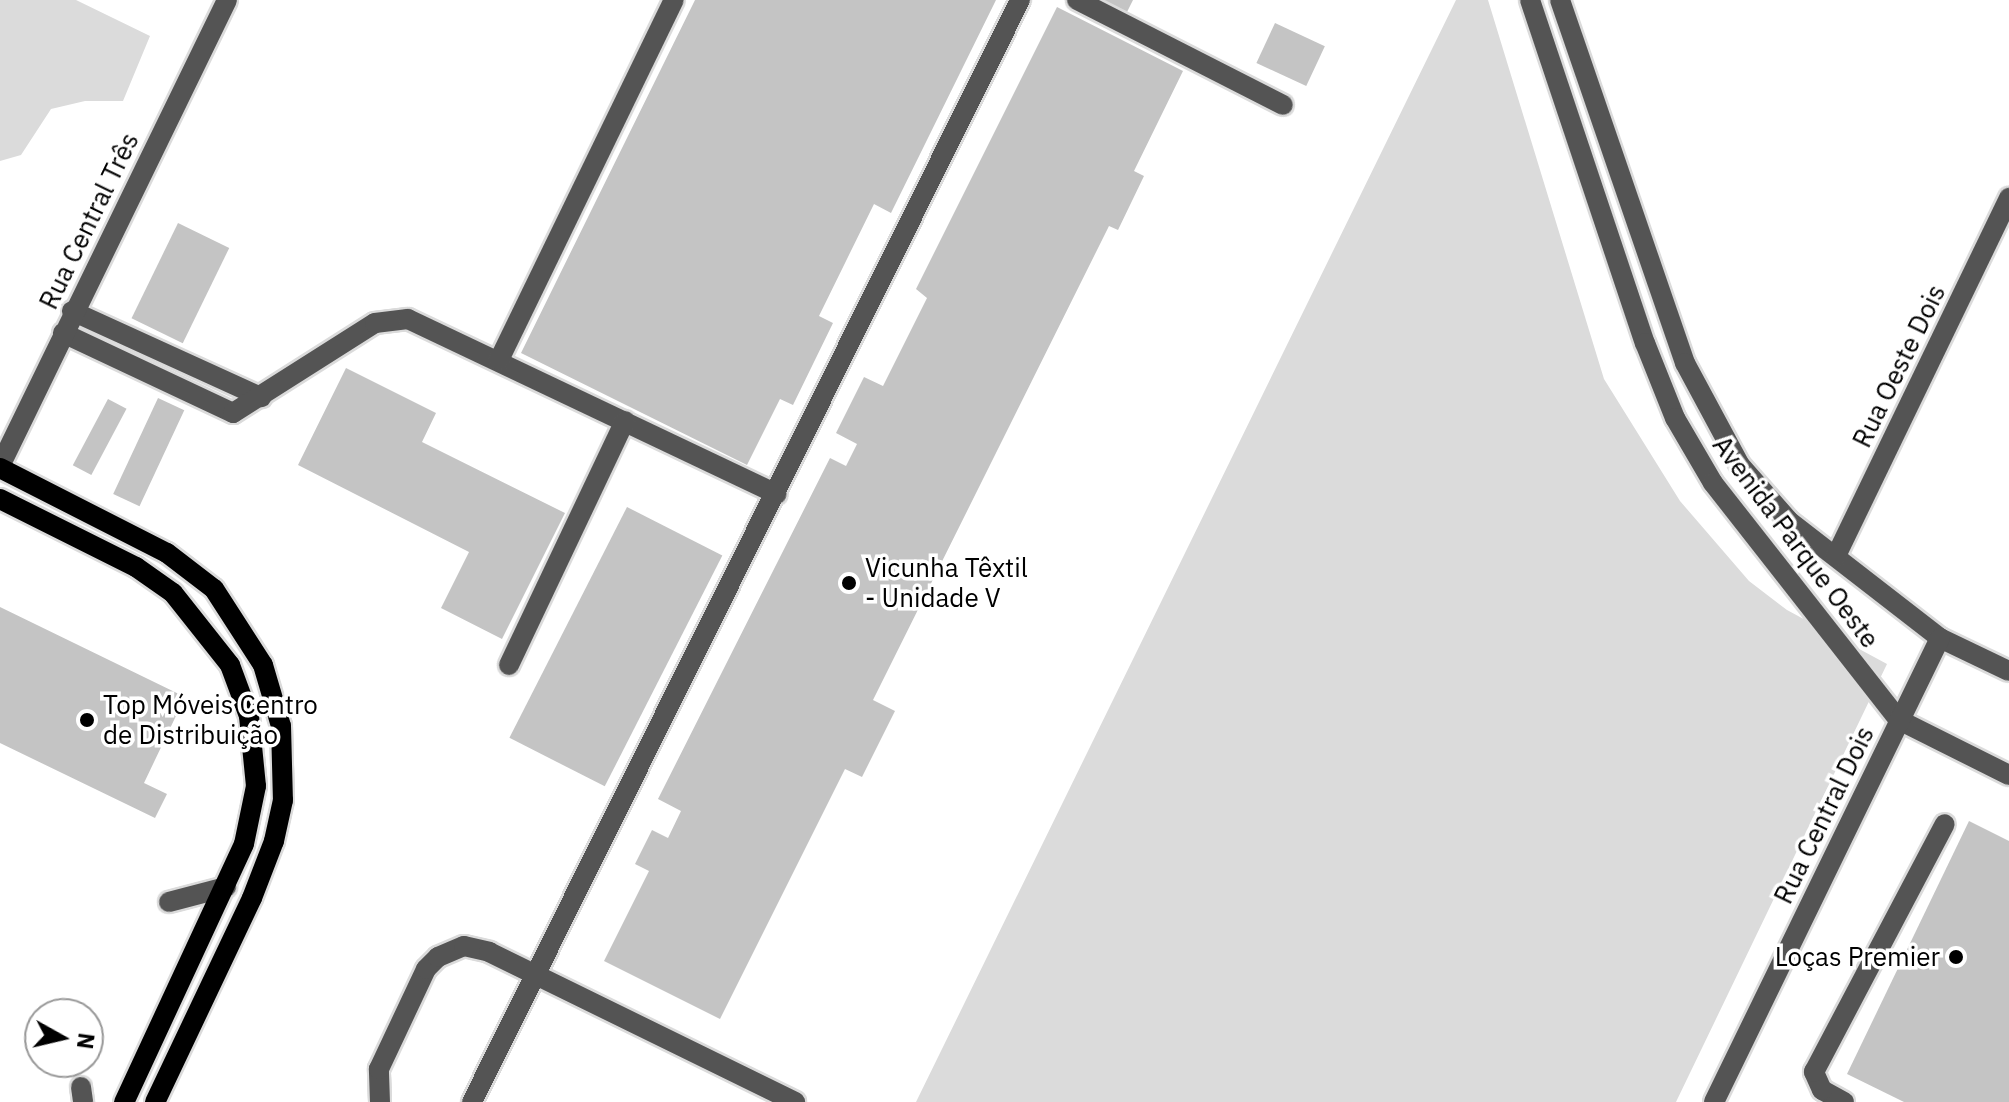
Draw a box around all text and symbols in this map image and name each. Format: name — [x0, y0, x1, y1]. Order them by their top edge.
street label: Rua Central Três — [33, 128, 145, 314]
street label: Rua Oeste Dois — [1846, 280, 1952, 452]
street label: Avenida Parque Oeste — [1706, 430, 1886, 654]
place label: Vicunha Têxtil - Unidade V — [865, 552, 1028, 614]
marker: Vicunha Têxtil - Unidade V — [840, 574, 858, 592]
place label: Top Móveis Centro de Distribuição — [103, 689, 318, 750]
marker: Top Móveis Centro de Distribuição — [78, 711, 96, 729]
street label: Rua Central Dois — [1768, 721, 1880, 909]
place label: Loças Premier — [1775, 941, 1940, 973]
marker: Loças Premier — [1947, 948, 1965, 966]
north arrow — [24, 998, 104, 1078]
text: N — [71, 1031, 102, 1051]

